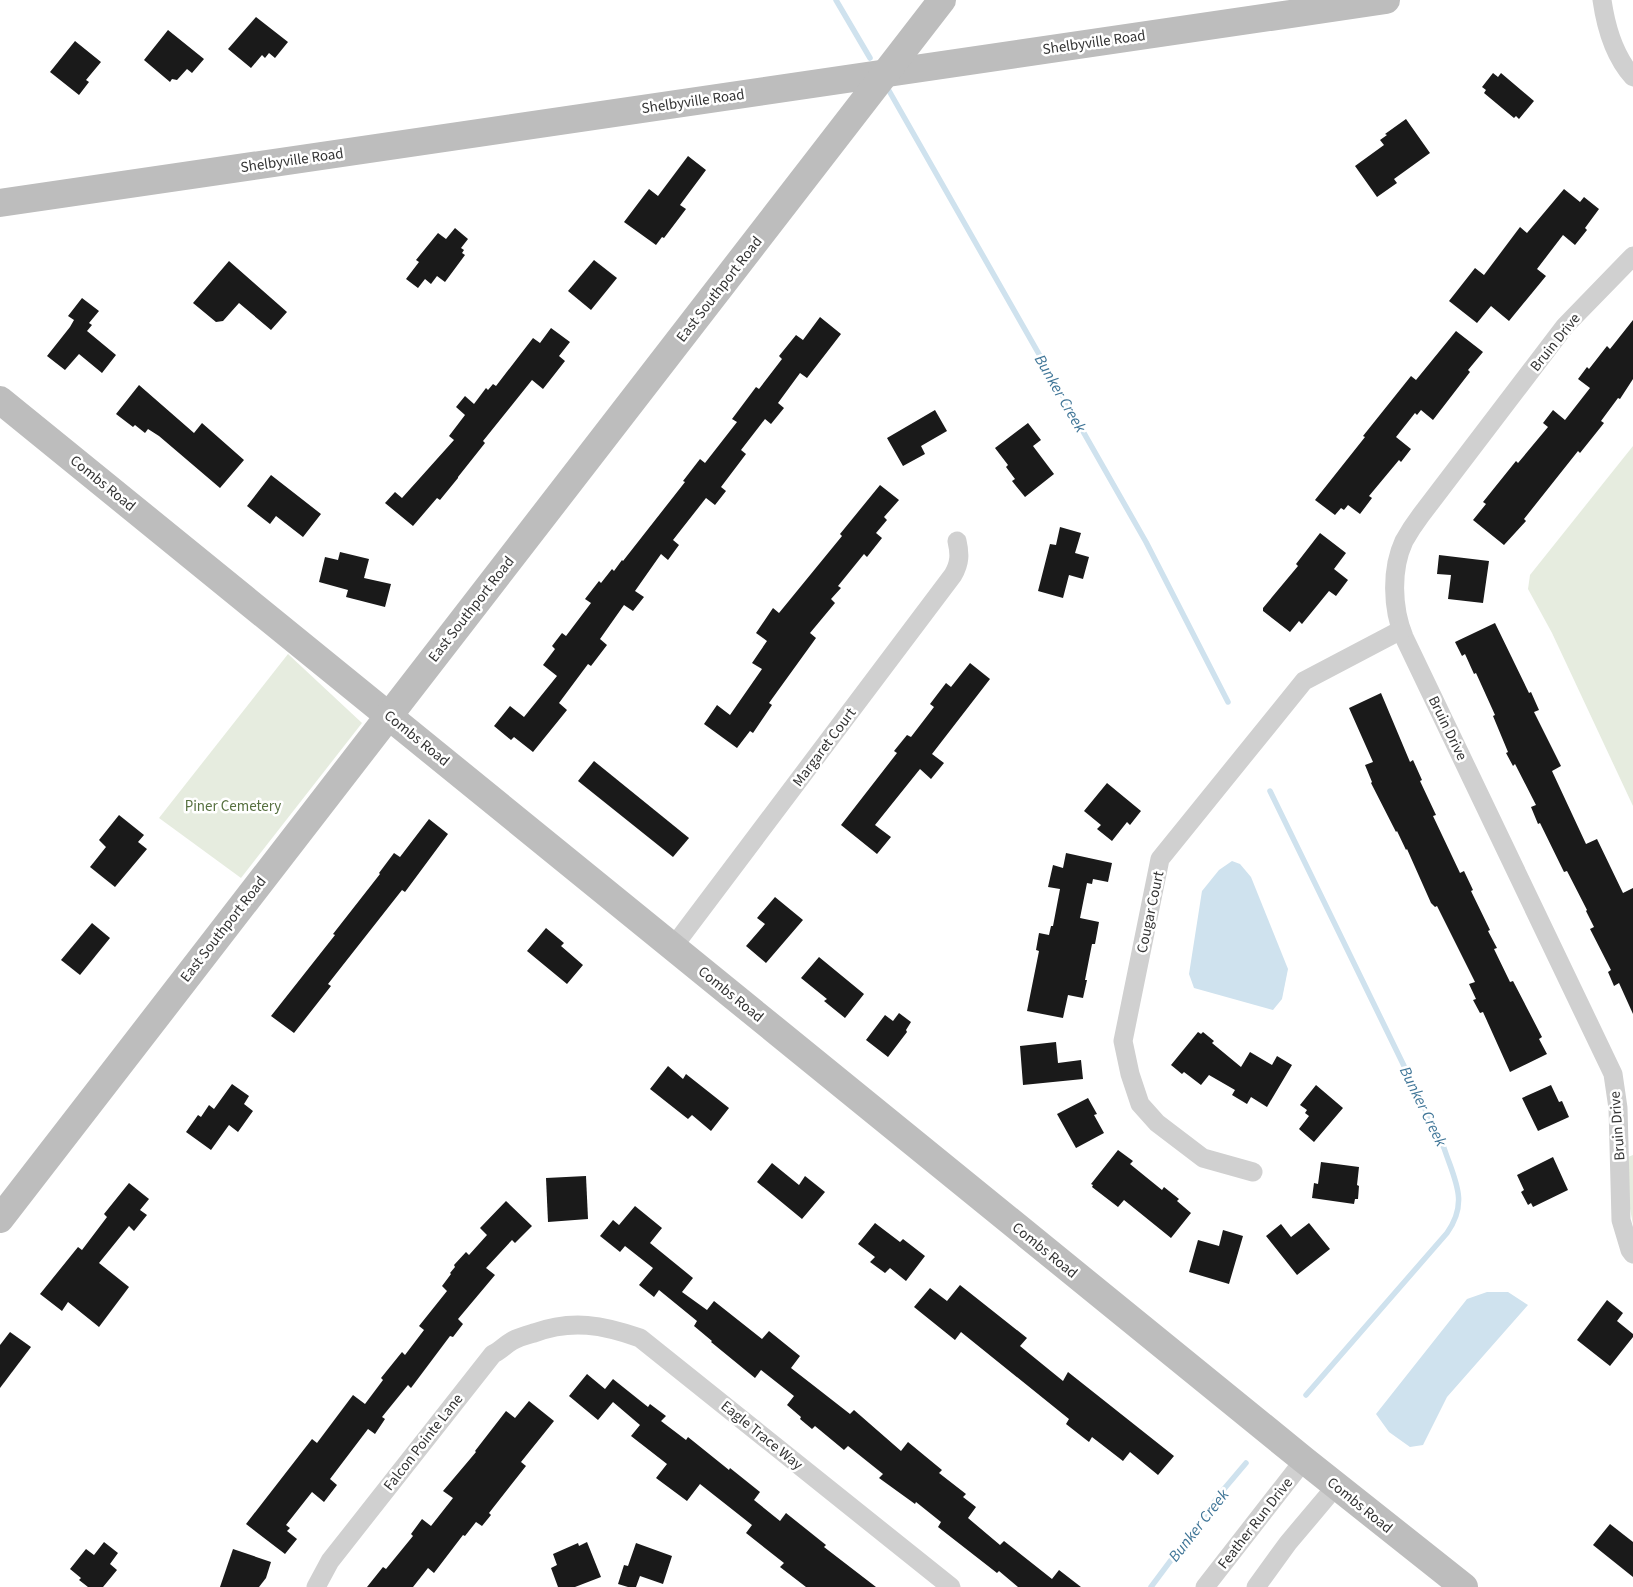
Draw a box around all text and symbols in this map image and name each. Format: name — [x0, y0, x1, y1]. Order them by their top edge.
street label: Shelbyville Road — [1041, 25, 1147, 60]
street label: Shelbyville Road — [640, 84, 746, 119]
street label: Shelbyville Road — [239, 143, 345, 178]
street label: East Southport Road — [671, 232, 767, 347]
street label: Bruin Drive — [1525, 309, 1585, 376]
water label: Bunker Creek — [1029, 350, 1092, 437]
street label: Combs Road — [65, 450, 140, 516]
street label: East Southport Road — [423, 552, 519, 667]
street label: Bruin Drive — [1423, 692, 1472, 764]
street label: Margaret Court — [788, 703, 861, 791]
street label: Combs Road — [379, 705, 454, 771]
park label: Piner Cemetery — [185, 796, 281, 817]
street label: Cougar Court — [1132, 869, 1169, 955]
street label: East Southport Road — [175, 872, 271, 987]
street label: Combs Road — [693, 961, 768, 1027]
water label: Bunker Creek — [1394, 1063, 1452, 1151]
street label: Bruin Drive — [1605, 1091, 1630, 1161]
street label: Combs Road — [1007, 1217, 1082, 1283]
street label: Falcon Pointe Lane — [379, 1389, 468, 1495]
street label: Eagle Trace Way — [716, 1396, 807, 1475]
street label: Combs Road — [1322, 1472, 1397, 1538]
street label: Feather Run Drive — [1213, 1473, 1298, 1574]
water label: Bunker Creek — [1163, 1484, 1234, 1567]

